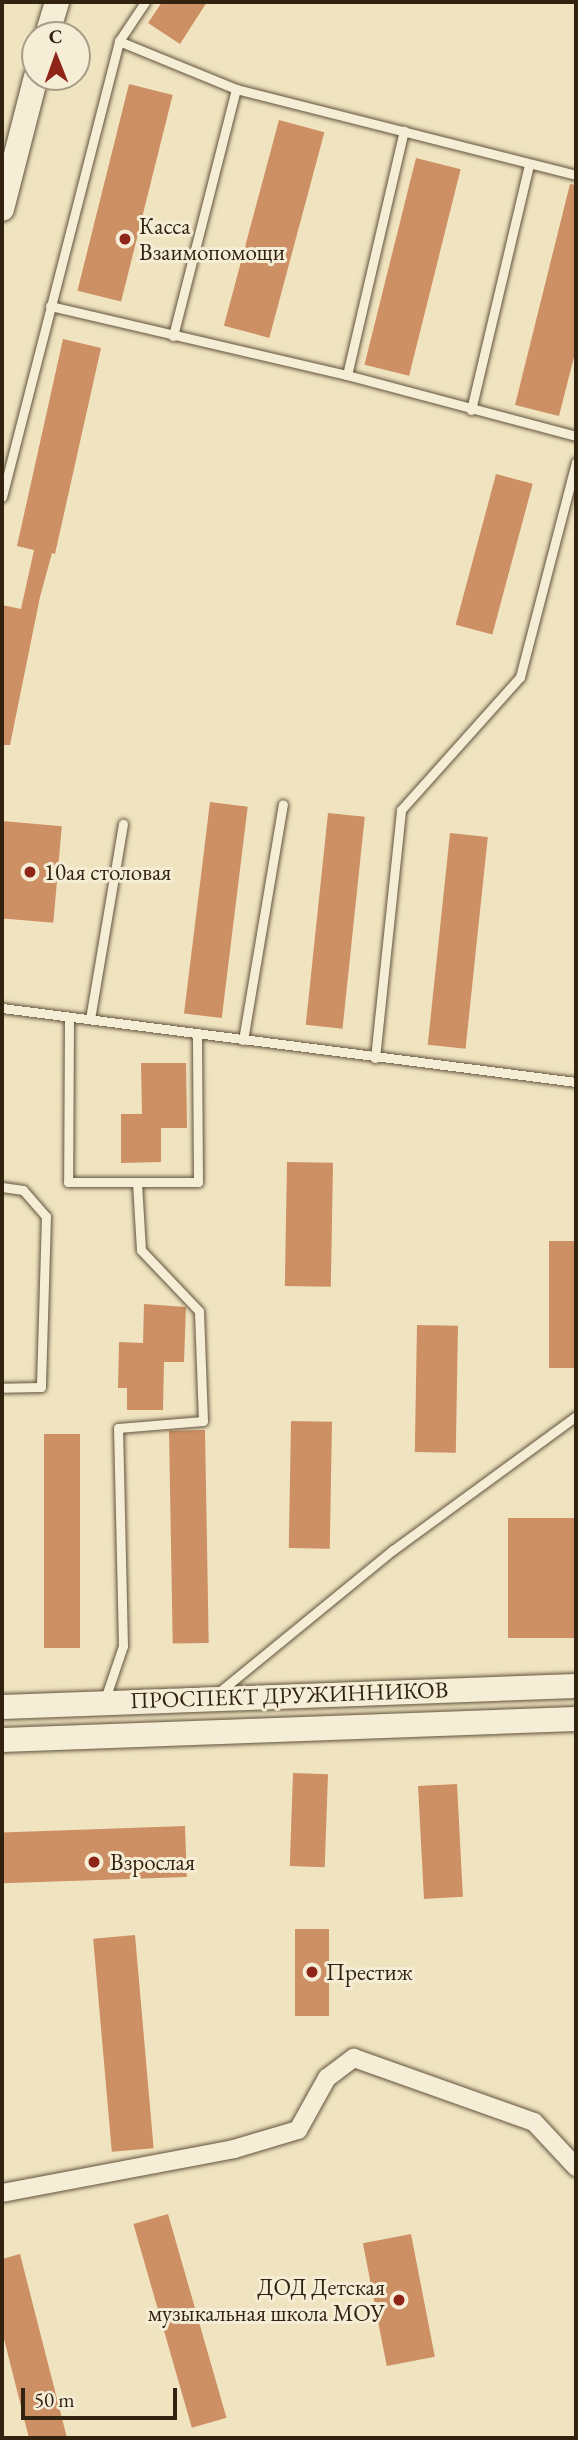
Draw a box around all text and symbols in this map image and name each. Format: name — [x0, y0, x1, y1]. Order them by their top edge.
north arrow — [21, 21, 91, 91]
text: С — [49, 24, 63, 49]
place label: Касса Взаимопомощи — [139, 212, 285, 266]
marker: Касса Взаимопомощи — [117, 231, 133, 247]
place label: 10ая столовая — [44, 858, 171, 886]
marker: 10ая столовая — [22, 864, 38, 880]
street label: ПРОСПЕКТ ДРУЖИННИКОВ — [129, 1676, 449, 1714]
place label: Взрослая — [110, 1848, 195, 1876]
marker: Взрослая — [84, 1852, 104, 1872]
place label: Престиж — [326, 1958, 413, 1986]
marker: Престиж — [304, 1964, 320, 1980]
place label: ДОД Детская музыкальная школа МОУ — [148, 2273, 385, 2327]
marker: ДОД Детская музыкальная школа МОУ — [391, 2292, 407, 2308]
scale bar — [24, 2374, 180, 2418]
text: 50 m — [34, 2386, 75, 2413]

